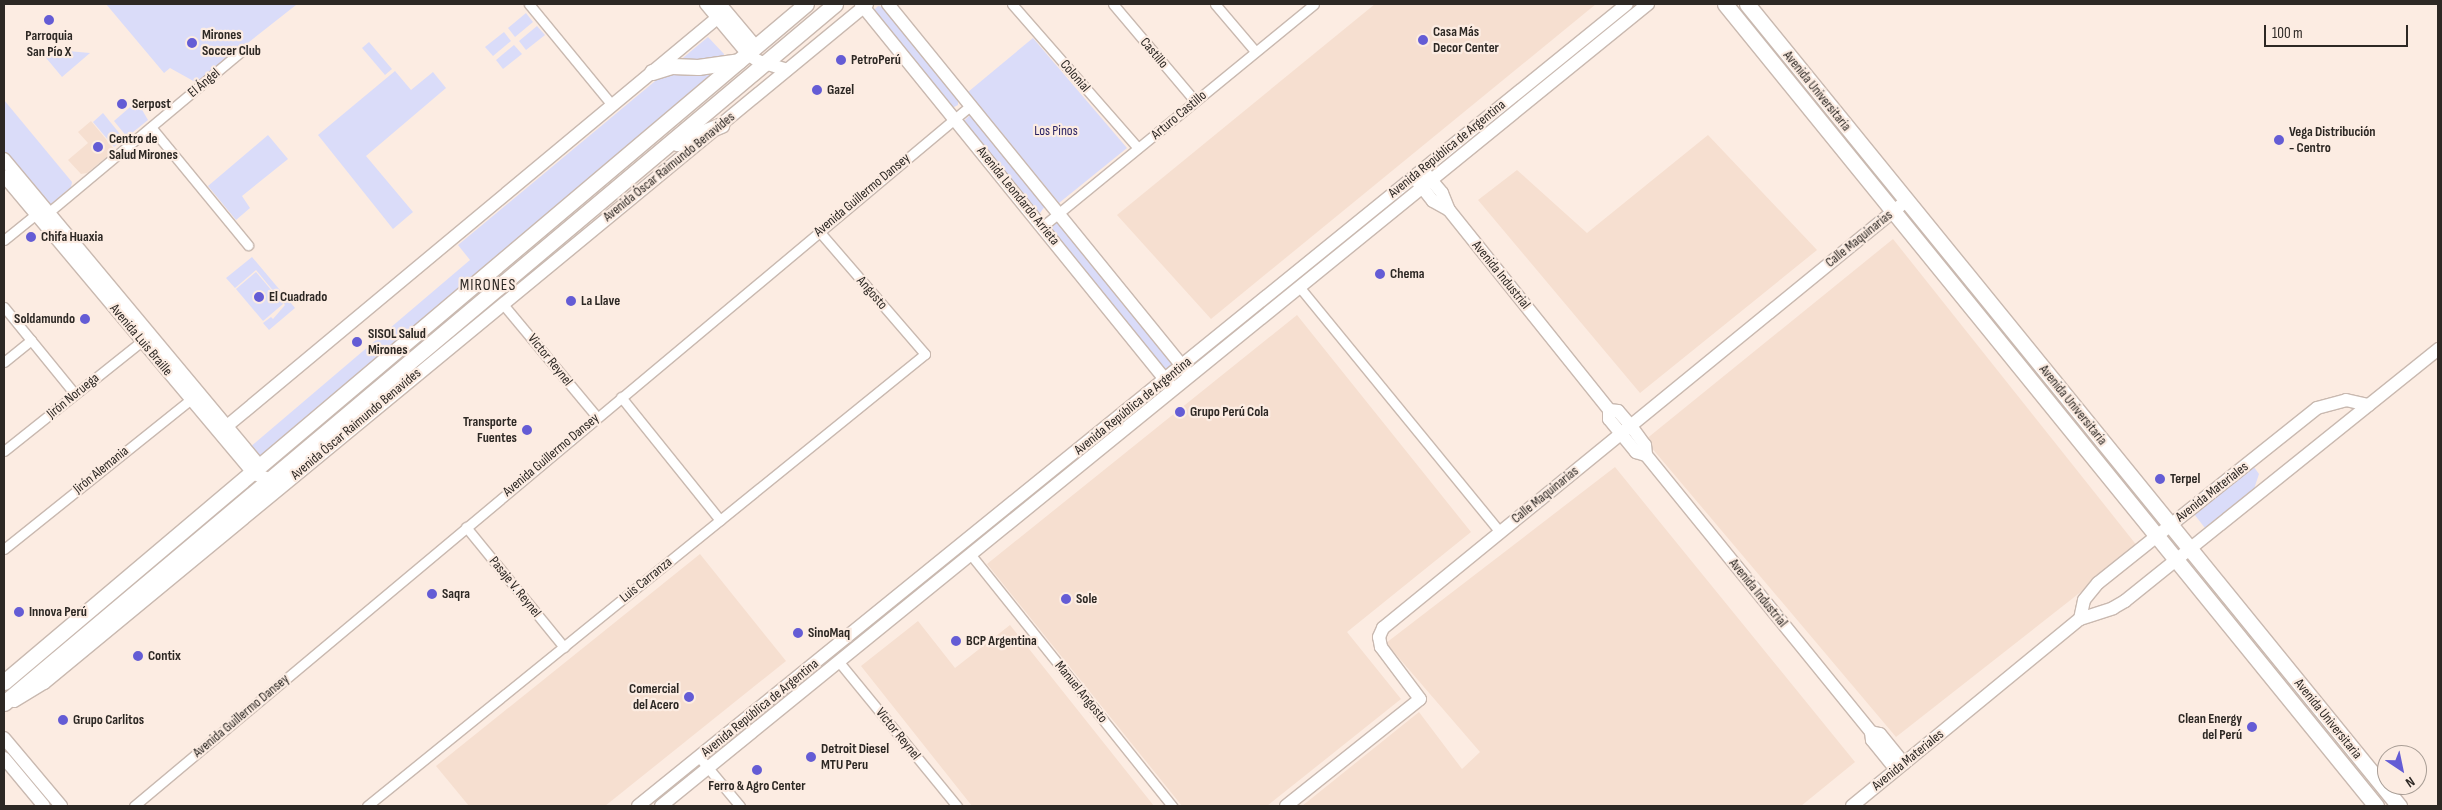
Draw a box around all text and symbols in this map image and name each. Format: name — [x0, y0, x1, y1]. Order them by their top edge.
marker: Parroquia San Pío X — [43, 14, 55, 26]
scale bar — [2267, 15, 2411, 47]
place label: Casa Más Decor Center — [1433, 24, 1499, 56]
text: 100 m — [2272, 24, 2303, 43]
place label: Mirones Soccer Club — [202, 27, 261, 59]
place label: Parroquia San Pío X — [25, 28, 73, 60]
street label: Castillo — [1136, 34, 1172, 72]
marker: Casa Más Decor Center — [1417, 34, 1429, 46]
marker: Mirones Soccer Club — [186, 37, 198, 49]
street label: Avenida Universitaria — [1780, 48, 1854, 134]
place label: PetroPerú — [851, 52, 901, 68]
marker: PetroPerú — [835, 54, 847, 66]
street label: Colonial — [1056, 56, 1094, 96]
street label: El Ángel — [185, 65, 223, 101]
place label: Gazel — [827, 82, 854, 98]
marker: Gazel — [811, 84, 823, 96]
street label: Arturo Castillo — [1148, 87, 1210, 143]
place label: Serpost — [132, 96, 171, 112]
street label: Avenida República de Argentina — [1385, 97, 1509, 201]
marker: Serpost — [116, 98, 128, 110]
street label: Avenida Óscar Raimundo Benavides — [600, 109, 738, 225]
park label: Los Pinos — [1034, 123, 1078, 139]
place label: Vega Distribución - Centro — [2289, 124, 2376, 156]
place label: Centro de Salud Mirones — [109, 131, 178, 164]
marker: Vega Distribución - Centro — [2273, 134, 2285, 146]
marker: Centro de Salud Mirones — [91, 140, 105, 154]
street label: Avenida Leondardo Arrieta — [973, 143, 1063, 249]
street label: Avenida Guillermo Dansey — [811, 150, 913, 240]
street label: Calle Maquinarias — [1822, 207, 1896, 271]
place label: Chifa Huaxia — [41, 229, 103, 245]
marker: Chifa Huaxia — [25, 231, 37, 243]
street label: Avenida Industrial — [1468, 237, 1534, 313]
place label: Chema — [1390, 266, 1424, 282]
marker: Chema — [1374, 268, 1386, 280]
street label: Angosto — [853, 273, 891, 313]
district label: MIRONES — [459, 276, 517, 296]
place label: El Cuadrado — [269, 289, 327, 305]
marker: El Cuadrado — [253, 291, 265, 303]
place label: La Llave — [581, 293, 620, 309]
marker: La Llave — [565, 295, 577, 307]
street label: Avenida Luis Braille — [106, 301, 176, 379]
place label: Soldamundo — [14, 311, 75, 327]
marker: Soldamundo — [79, 313, 91, 325]
place label: SISOL Salud Mirones — [368, 326, 426, 358]
street label: Victor Reynel — [524, 331, 576, 389]
marker: SISOL Salud Mirones — [350, 335, 364, 349]
street label: Avenida República de Argentina — [1071, 354, 1195, 458]
street label: Avenida Universitaria — [2036, 362, 2110, 448]
street label: Avenida Óscar Raimundo Benavides — [288, 365, 424, 483]
street label: Jirón Noruega — [43, 370, 103, 422]
place label: Grupo Perú Cola — [1190, 404, 1269, 420]
marker: Grupo Perú Cola — [1174, 406, 1186, 418]
street label: Avenida Guillermo Dansey — [500, 410, 602, 500]
place label: Transporte Fuentes — [463, 414, 517, 447]
marker: Transporte Fuentes — [521, 424, 533, 436]
street label: Jirón Alemania — [70, 443, 132, 497]
street label: Avenida Materiales — [2172, 458, 2252, 526]
street label: Calle Maquinarias — [1508, 463, 1582, 527]
place label: Terpel — [2170, 471, 2200, 487]
marker: Terpel — [2154, 473, 2166, 485]
street label: Pasaje V. Reynel — [485, 553, 545, 621]
street label: Luis Carranza — [616, 554, 676, 606]
street label: Avenida Industrial — [1725, 555, 1791, 631]
place label: Saqra — [442, 586, 470, 602]
marker: Saqra — [426, 588, 438, 600]
place label: Sole — [1076, 591, 1097, 607]
marker: Sole — [1060, 593, 1072, 605]
place label: Innova Perú — [29, 604, 87, 620]
marker: Innova Perú — [13, 606, 25, 618]
place label: SinoMaq — [808, 625, 850, 641]
marker: SinoMaq — [792, 627, 804, 639]
place label: BCP Argentina — [966, 633, 1037, 649]
marker: BCP Argentina — [950, 635, 962, 647]
place label: Contix — [148, 648, 181, 664]
marker: Contix — [132, 650, 144, 662]
street label: Avenida República de Argentina — [698, 656, 822, 760]
street label: Manuel Angosto — [1051, 658, 1111, 726]
street label: Avenida Guillermo Dansey — [190, 671, 292, 761]
street label: Avenida Universitaria — [2291, 676, 2365, 762]
place label: Comercial del Acero — [629, 681, 679, 714]
marker: Comercial del Acero — [683, 691, 695, 703]
street label: Victor Reynel — [872, 705, 924, 763]
place label: Clean Energy del Perú — [2178, 711, 2242, 744]
place label: Grupo Carlitos — [73, 712, 144, 728]
marker: Grupo Carlitos — [57, 714, 69, 726]
marker: Clean Energy del Perú — [2246, 721, 2258, 733]
street label: Avenida Materiales — [1869, 726, 1947, 794]
place label: Detroit Diesel MTU Peru — [821, 741, 889, 774]
north arrow — [2377, 745, 2427, 795]
marker: Detroit Diesel MTU Peru — [805, 751, 817, 763]
marker: Ferro & Agro Center — [751, 764, 763, 776]
text: N — [2402, 773, 2418, 791]
place label: Ferro & Agro Center — [708, 778, 806, 794]

